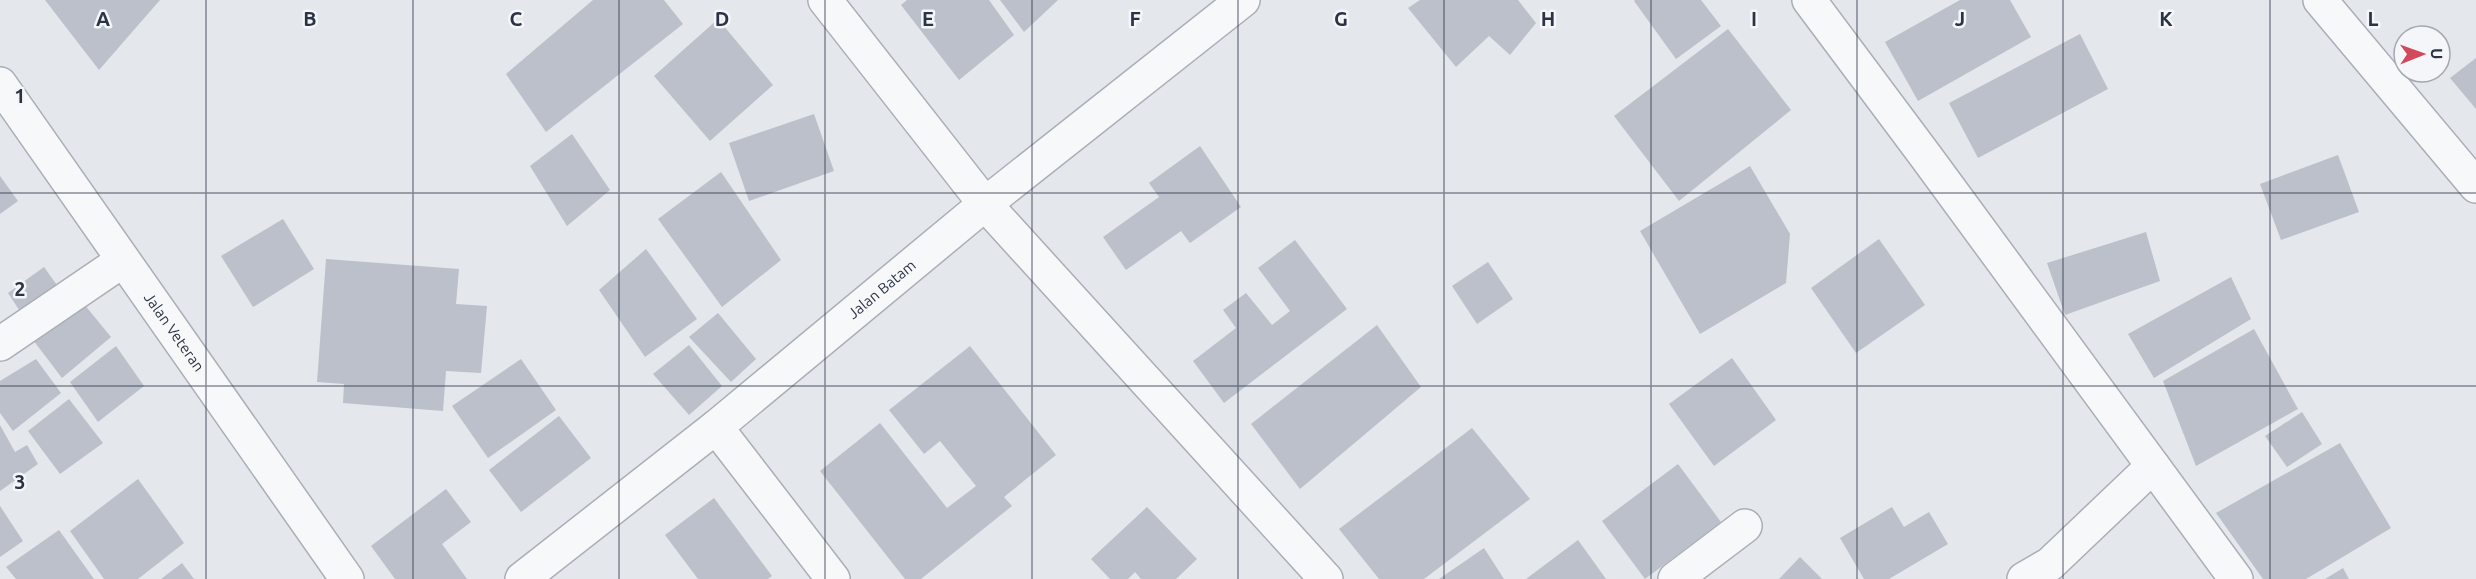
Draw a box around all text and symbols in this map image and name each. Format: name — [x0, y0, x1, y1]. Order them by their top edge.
text: A — [96, 7, 110, 30]
text: B — [303, 7, 317, 30]
text: C — [510, 7, 523, 30]
text: D — [715, 7, 729, 30]
text: E — [922, 7, 934, 30]
text: F — [1129, 7, 1141, 30]
text: G — [1334, 7, 1348, 30]
text: H — [1541, 7, 1555, 30]
text: I — [1751, 7, 1757, 30]
text: J — [1955, 7, 1965, 30]
text: K — [2159, 7, 2173, 30]
text: L — [2368, 7, 2379, 30]
north arrow — [2392, 24, 2452, 84]
text: U — [2428, 48, 2446, 60]
text: 1 — [14, 84, 26, 107]
street label: Jalan Batam — [844, 256, 919, 322]
text: 2 — [14, 277, 26, 300]
street label: Jalan Veteran — [141, 289, 208, 374]
text: 3 — [14, 470, 26, 493]

